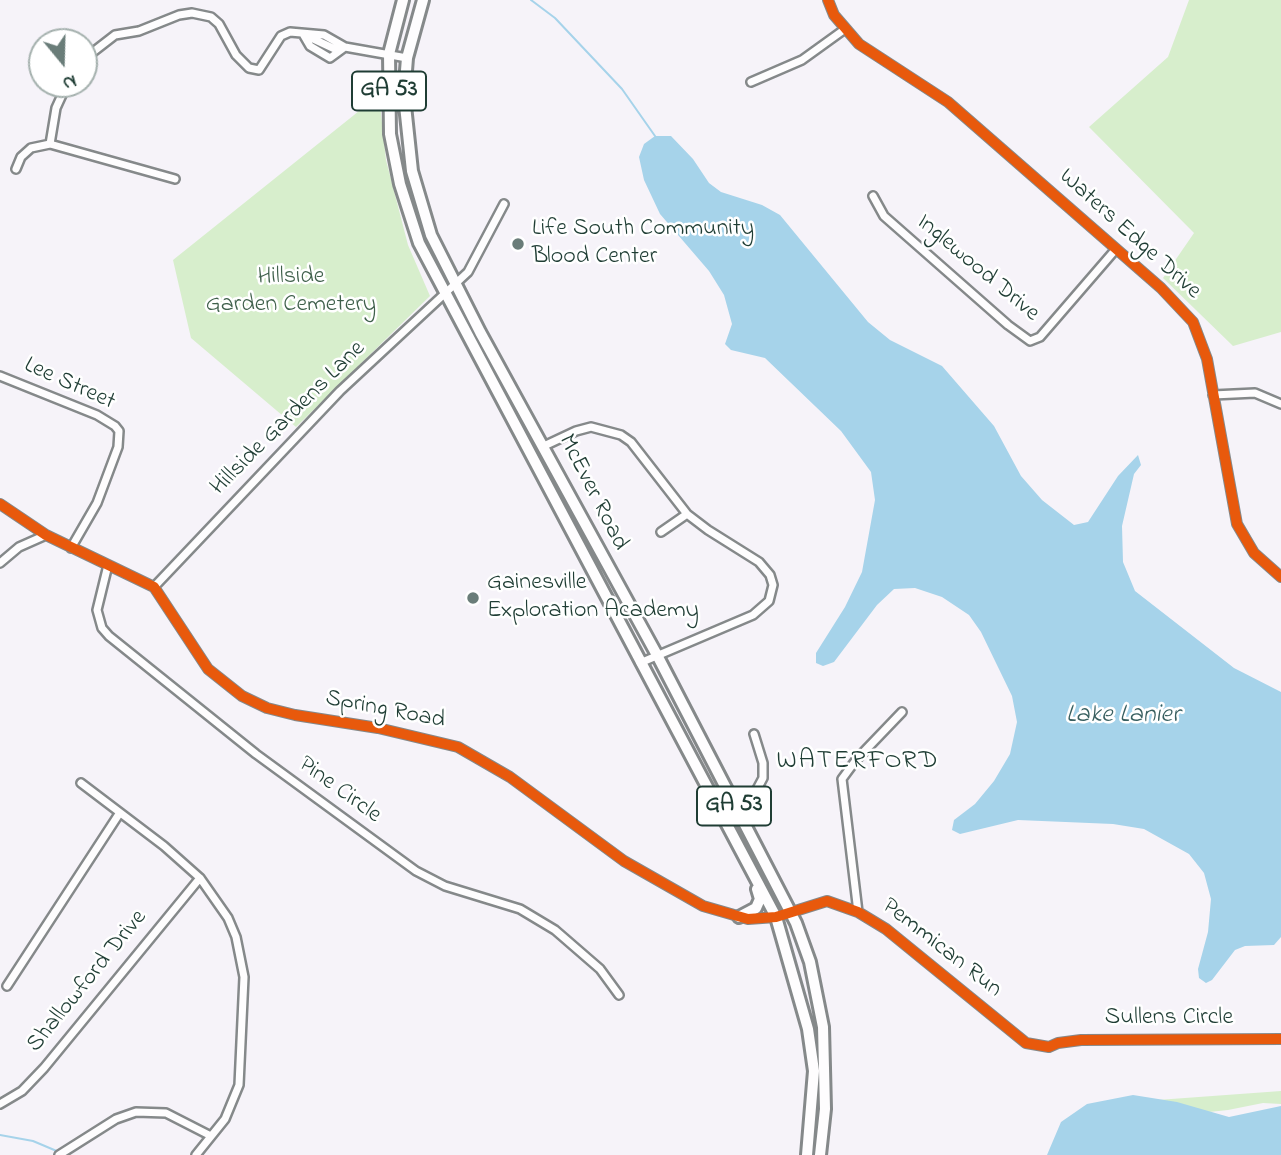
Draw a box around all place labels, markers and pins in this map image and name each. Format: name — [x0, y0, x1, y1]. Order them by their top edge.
place label: Life South Community Blood Center — [532, 216, 754, 272]
marker: Life South Community Blood Center — [510, 236, 526, 252]
place label: Gainesville Exploration Academy — [487, 570, 699, 626]
marker: Gainesville Exploration Academy — [465, 590, 481, 606]

